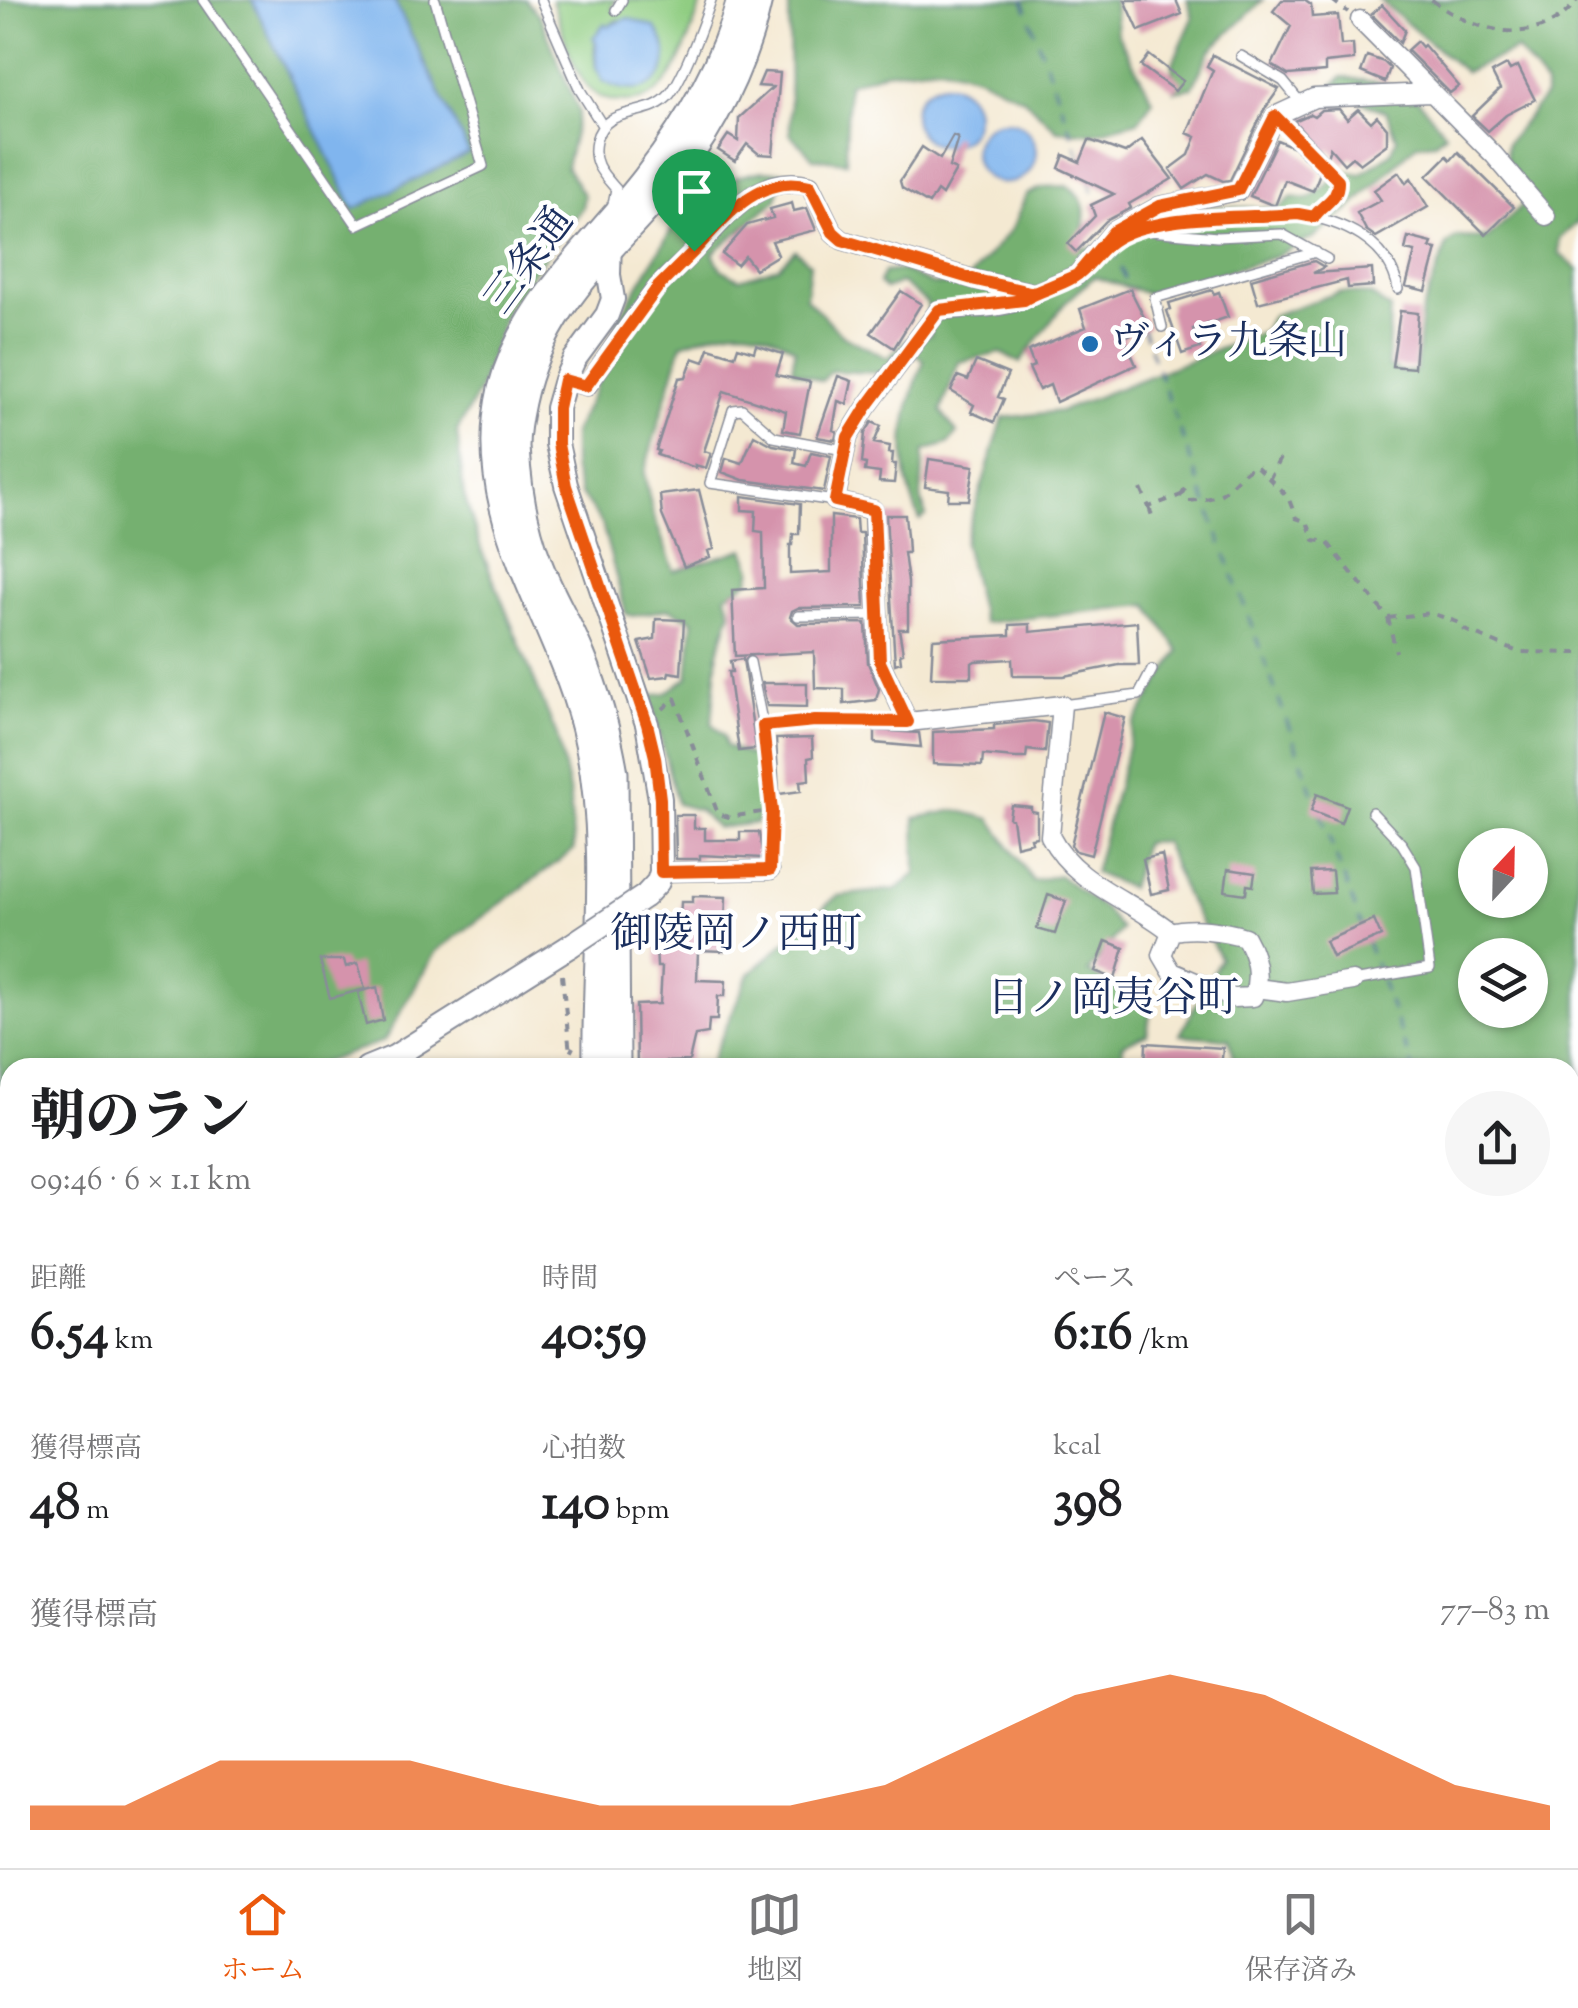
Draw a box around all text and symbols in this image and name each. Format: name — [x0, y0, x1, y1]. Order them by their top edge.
pin — [652, 149, 737, 252]
icon: arrive — [667, 164, 722, 219]
street label: 三条通 — [473, 197, 589, 327]
place label: ヴィラ九条山 — [1110, 316, 1348, 373]
marker: ヴィラ九条山 — [1079, 333, 1101, 355]
north arrow — [1458, 828, 1548, 918]
map controls — [1458, 828, 1548, 1028]
district label: 御陵岡ノ西町 — [610, 907, 862, 967]
button: layers — [1458, 938, 1548, 1028]
district label: 日ノ岡夷谷町 — [987, 971, 1239, 1031]
text: 朝のラン — [30, 1081, 250, 1160]
button: share — [1445, 1091, 1550, 1196]
text: 09:46 · 6 × 1.1 km — [30, 1158, 251, 1204]
text: 距離 — [30, 1260, 86, 1300]
text: 時間 — [542, 1260, 598, 1300]
text: ペース — [1053, 1260, 1136, 1300]
text: 6.54 — [30, 1300, 109, 1372]
text: 40:59 — [542, 1300, 647, 1372]
text: 6:16 — [1053, 1300, 1133, 1372]
text: km — [109, 1321, 153, 1361]
text: /km — [1133, 1321, 1189, 1361]
text: kcal — [1053, 1427, 1101, 1467]
text: 獲得標高 — [30, 1430, 142, 1470]
text: 心拍数 — [542, 1430, 626, 1470]
text: 398 — [1053, 1467, 1122, 1539]
text: 48 — [30, 1470, 80, 1542]
text: 140 — [542, 1470, 610, 1542]
text: m — [80, 1491, 109, 1531]
text: bpm — [610, 1491, 670, 1531]
text: 77–83 m — [1440, 1588, 1550, 1634]
text: 獲得標高 — [30, 1594, 158, 1640]
tab: ホーム — [221, 1887, 305, 1992]
tab: 地図 — [747, 1887, 803, 1992]
tab: 保存済み — [1245, 1887, 1357, 1992]

